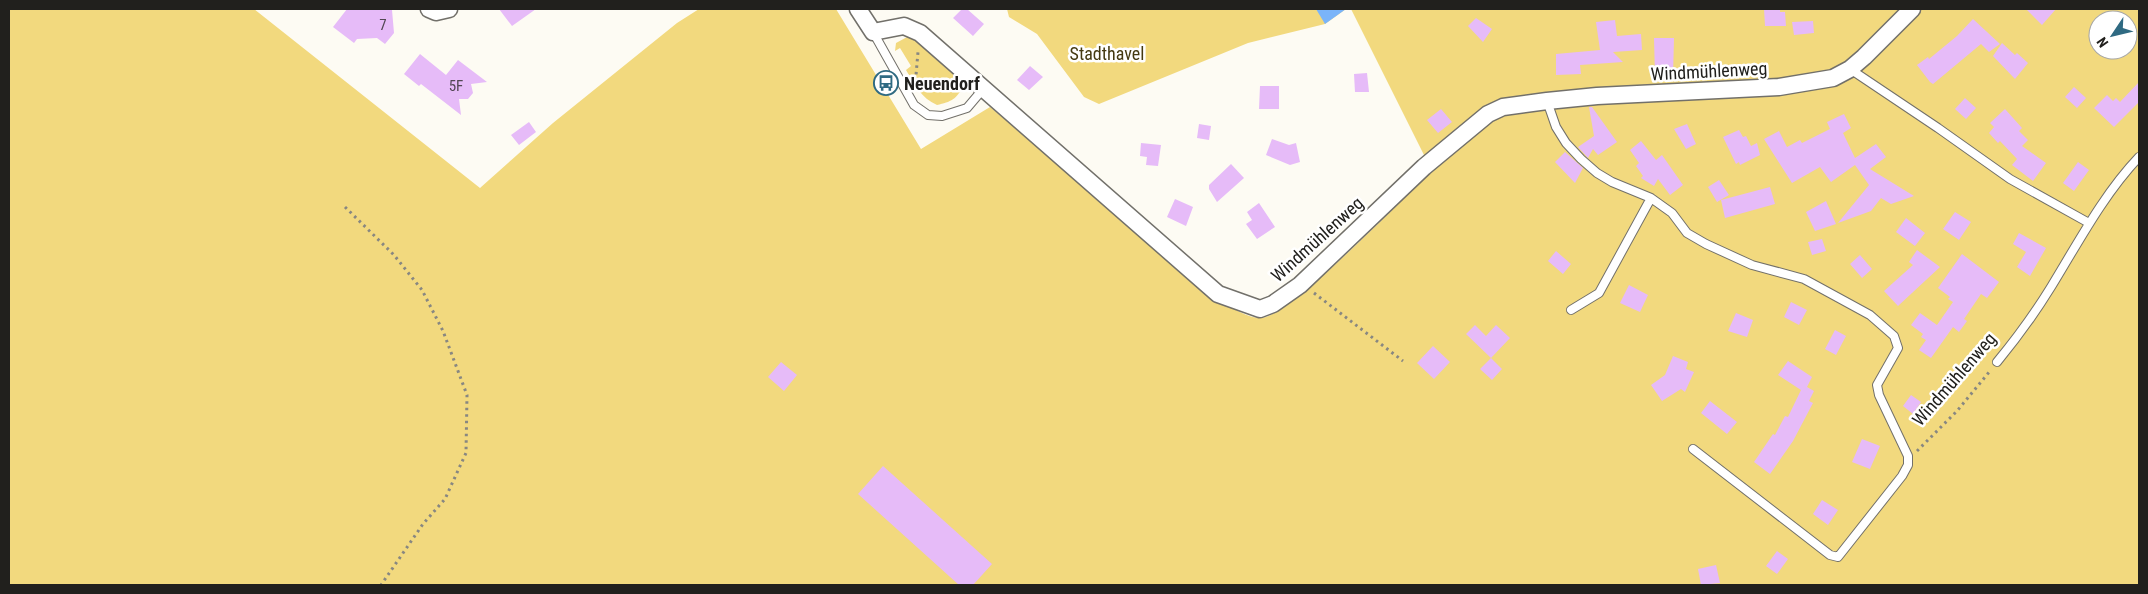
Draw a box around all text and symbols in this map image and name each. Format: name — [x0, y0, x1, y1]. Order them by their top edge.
north arrow — [2088, 10, 2138, 60]
house number: 7 — [379, 16, 387, 34]
text: N — [2093, 34, 2111, 51]
park label: Stadthavel — [1070, 43, 1144, 64]
street label: Windmühlenweg — [1650, 57, 1768, 85]
bus stop icon: Neuendorf — [873, 70, 899, 96]
place label: Neuendorf — [904, 73, 980, 94]
house number: 5F — [449, 77, 463, 95]
street label: Windmühlenweg — [1267, 192, 1367, 286]
street label: Windmühlenweg — [1908, 328, 2000, 430]

